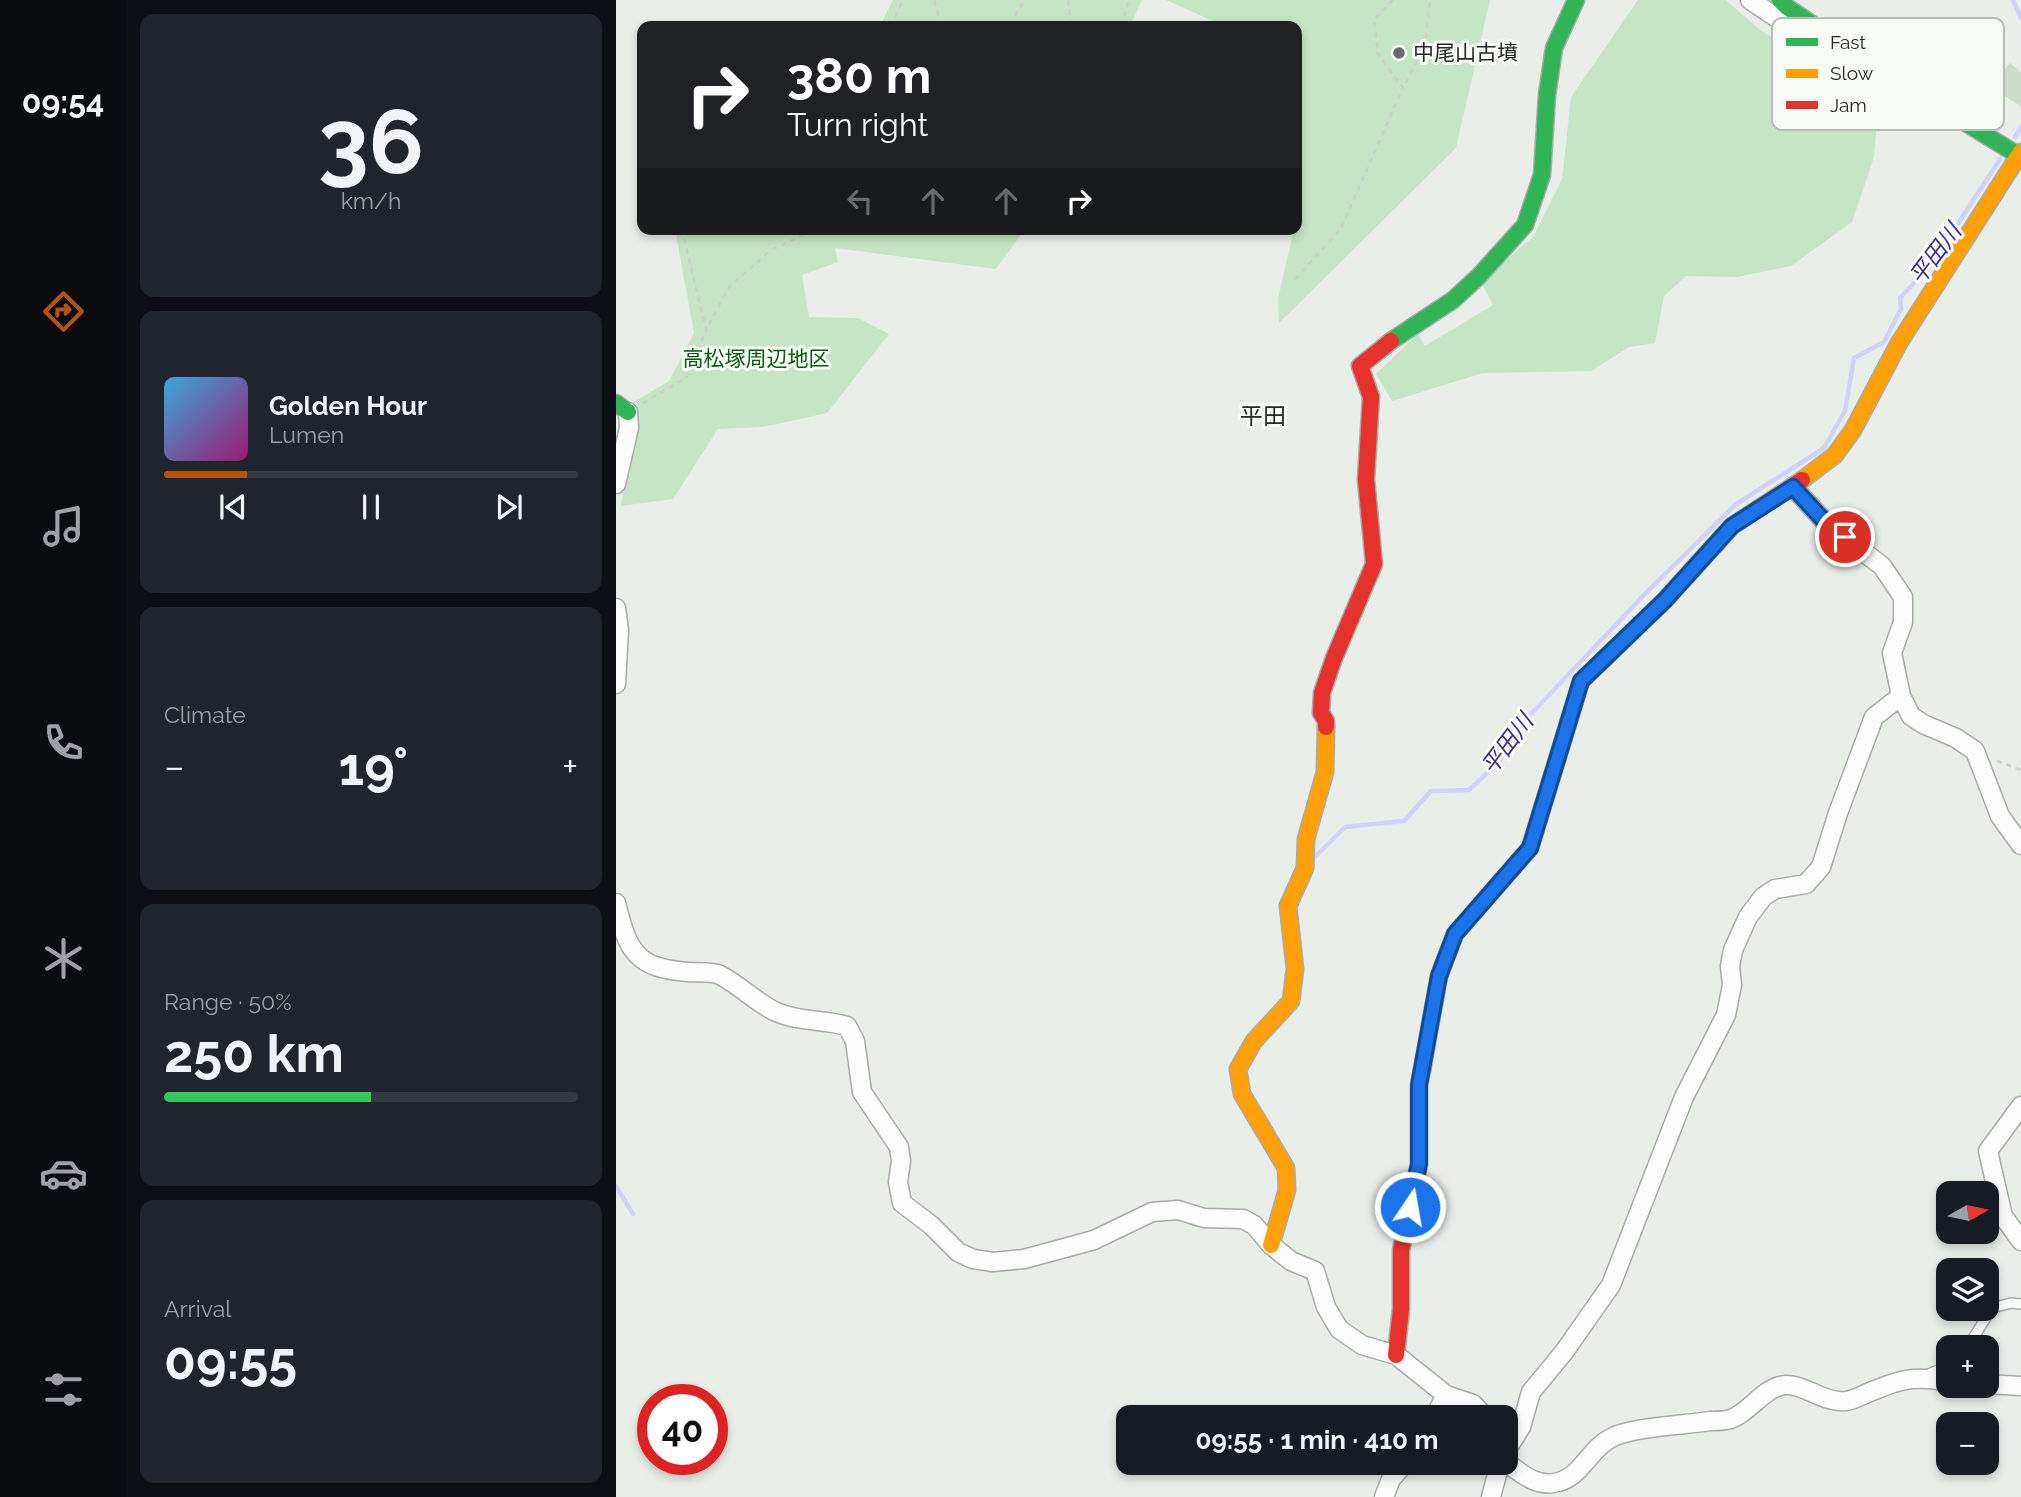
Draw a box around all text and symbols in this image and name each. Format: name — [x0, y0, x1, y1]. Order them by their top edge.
legend — [1772, 18, 2004, 130]
text: Fast — [1830, 31, 1866, 53]
place label: 中尾山古墳 — [1413, 40, 1518, 65]
marker: 中尾山古墳 — [1391, 45, 1407, 61]
text: 380 m — [787, 47, 931, 104]
icon: right — [672, 49, 763, 140]
text: Slow — [1830, 62, 1874, 84]
text: 09:54 — [22, 83, 104, 120]
text: 36 — [318, 88, 424, 195]
text: Jam — [1830, 94, 1867, 116]
text: Turn right — [787, 106, 928, 143]
icon: left — [841, 182, 879, 220]
icon: ahead — [914, 182, 952, 220]
icon: ahead — [987, 182, 1025, 220]
icon: right — [1060, 182, 1098, 220]
text: km/h — [341, 187, 401, 214]
water label: 平田川 — [1903, 216, 1968, 289]
icon: directions — [39, 287, 88, 336]
park label: 高松塚周辺地区 — [683, 346, 830, 371]
text: Golden Hour — [269, 391, 427, 421]
district label: 平田 — [1240, 402, 1286, 429]
text: Lumen — [269, 421, 344, 448]
icon: previous — [214, 488, 252, 526]
icon: pause — [352, 488, 390, 526]
icon: next — [490, 488, 528, 526]
icon: music — [39, 502, 88, 551]
pin — [1815, 507, 1875, 567]
icon: arrive — [1826, 518, 1864, 556]
text: Climate — [164, 701, 246, 728]
water label: 平田川 — [1475, 706, 1540, 779]
icon: phone — [39, 718, 88, 767]
text: 19° — [339, 736, 408, 797]
text: − — [164, 744, 184, 789]
text: + — [562, 744, 578, 789]
icon: climate — [39, 934, 88, 983]
text: Range · 50% — [164, 988, 292, 1015]
text: 250 km — [164, 1023, 344, 1084]
icon: car — [39, 1149, 88, 1198]
position arrow — [1373, 1170, 1447, 1244]
north arrow — [1936, 1181, 1998, 1244]
map controls — [1936, 1181, 1999, 1475]
button: layers — [1936, 1258, 1999, 1321]
text: Arrival — [164, 1295, 231, 1322]
text: 09:55 — [164, 1330, 297, 1391]
button: + — [1936, 1335, 1999, 1398]
icon: filters — [39, 1365, 88, 1414]
speed limit sign: 40 — [637, 1384, 728, 1475]
button: − — [1936, 1412, 1999, 1475]
text: 09:55 · 1 min · 410 m — [1196, 1425, 1438, 1455]

